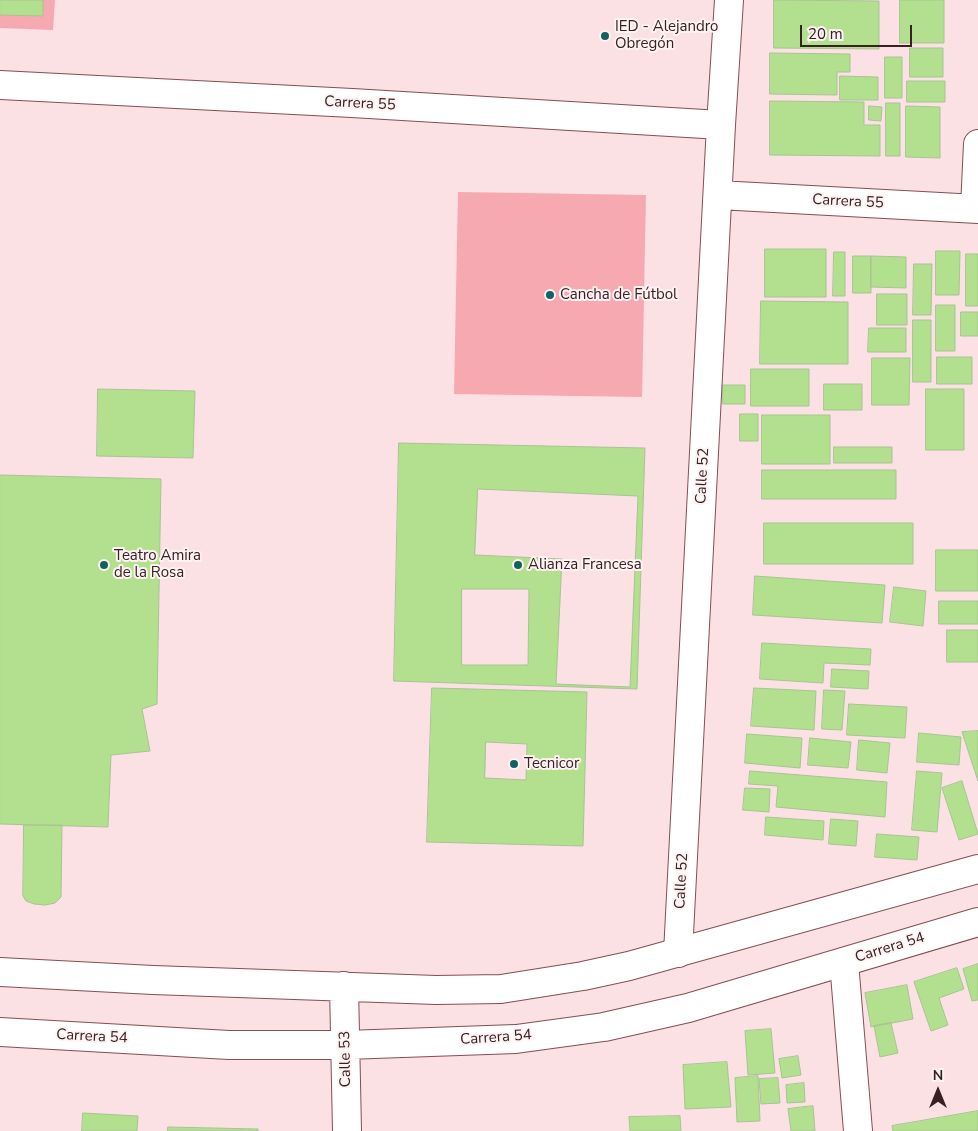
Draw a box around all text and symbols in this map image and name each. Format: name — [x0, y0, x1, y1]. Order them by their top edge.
scale bar — [803, 15, 916, 47]
place label: IED - Alejandro Obregón — [615, 18, 718, 53]
text: 20 m — [808, 24, 843, 44]
marker: IED - Alejandro Obregón — [599, 30, 611, 42]
street label: Carrera 55 — [324, 93, 396, 115]
street label: Carrera 55 — [812, 191, 884, 213]
place label: Cancha de Fútbol — [560, 286, 677, 304]
marker: Cancha de Fútbol — [544, 289, 556, 301]
street label: Calle 52 — [693, 447, 713, 505]
place label: Teatro Amira de la Rosa — [114, 547, 201, 582]
place label: Alianza Francesa — [528, 556, 642, 574]
marker: Teatro Amira de la Rosa — [98, 559, 110, 571]
marker: Alianza Francesa — [512, 559, 524, 571]
place label: Tecnicor — [524, 755, 579, 773]
marker: Tecnicor — [508, 758, 520, 770]
street label: Calle 52 — [672, 852, 692, 910]
street label: Carrera 54 — [853, 929, 927, 967]
street label: Carrera 54 — [56, 1026, 128, 1048]
street label: Carrera 54 — [460, 1027, 532, 1049]
street label: Calle 53 — [337, 1031, 355, 1087]
north arrow — [913, 1066, 963, 1116]
text: N — [933, 1066, 943, 1085]

